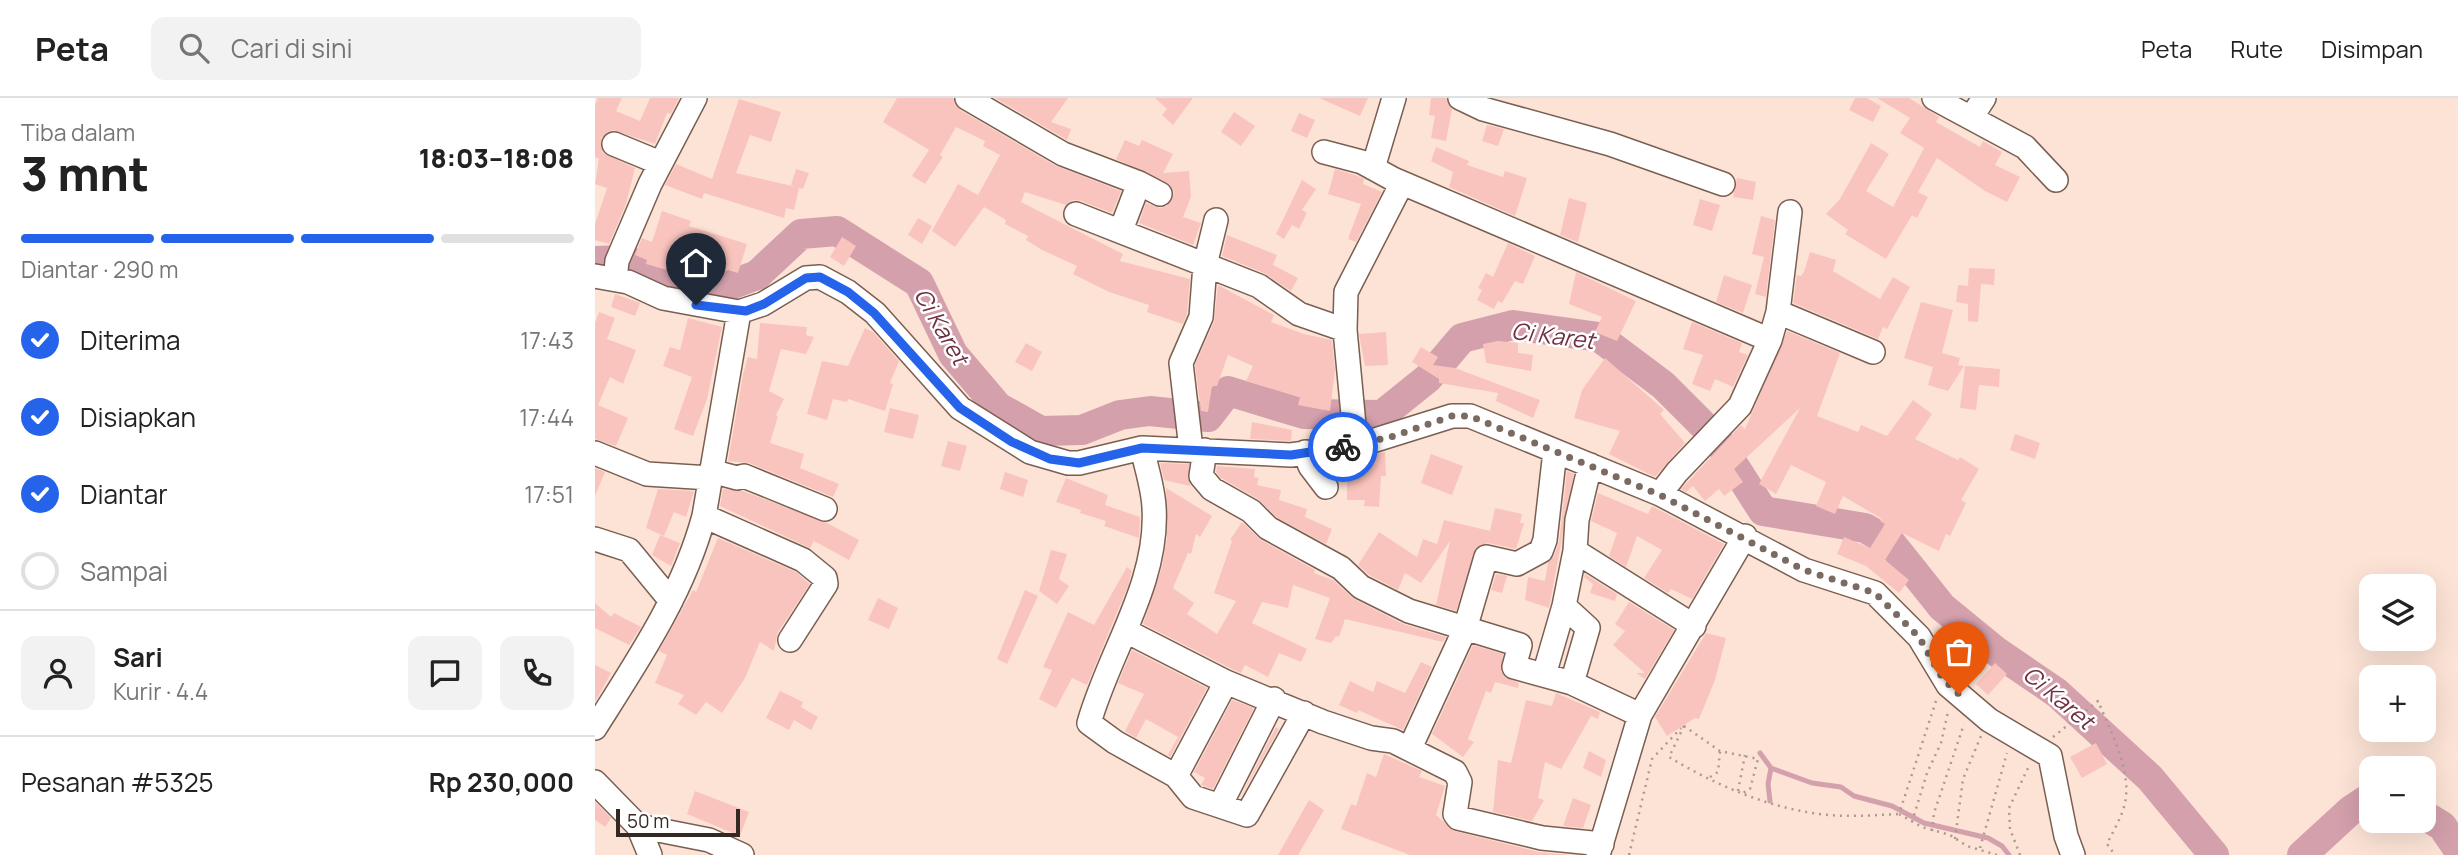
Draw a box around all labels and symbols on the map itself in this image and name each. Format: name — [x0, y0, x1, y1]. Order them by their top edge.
pin — [666, 233, 726, 305]
water label: Ci Karet — [907, 282, 978, 373]
water label: Ci Karet — [1510, 314, 1599, 356]
courier — [1308, 412, 1378, 482]
pin — [1929, 622, 1989, 694]
water label: Ci Karet — [2017, 658, 2103, 738]
scale bar — [616, 806, 740, 838]

